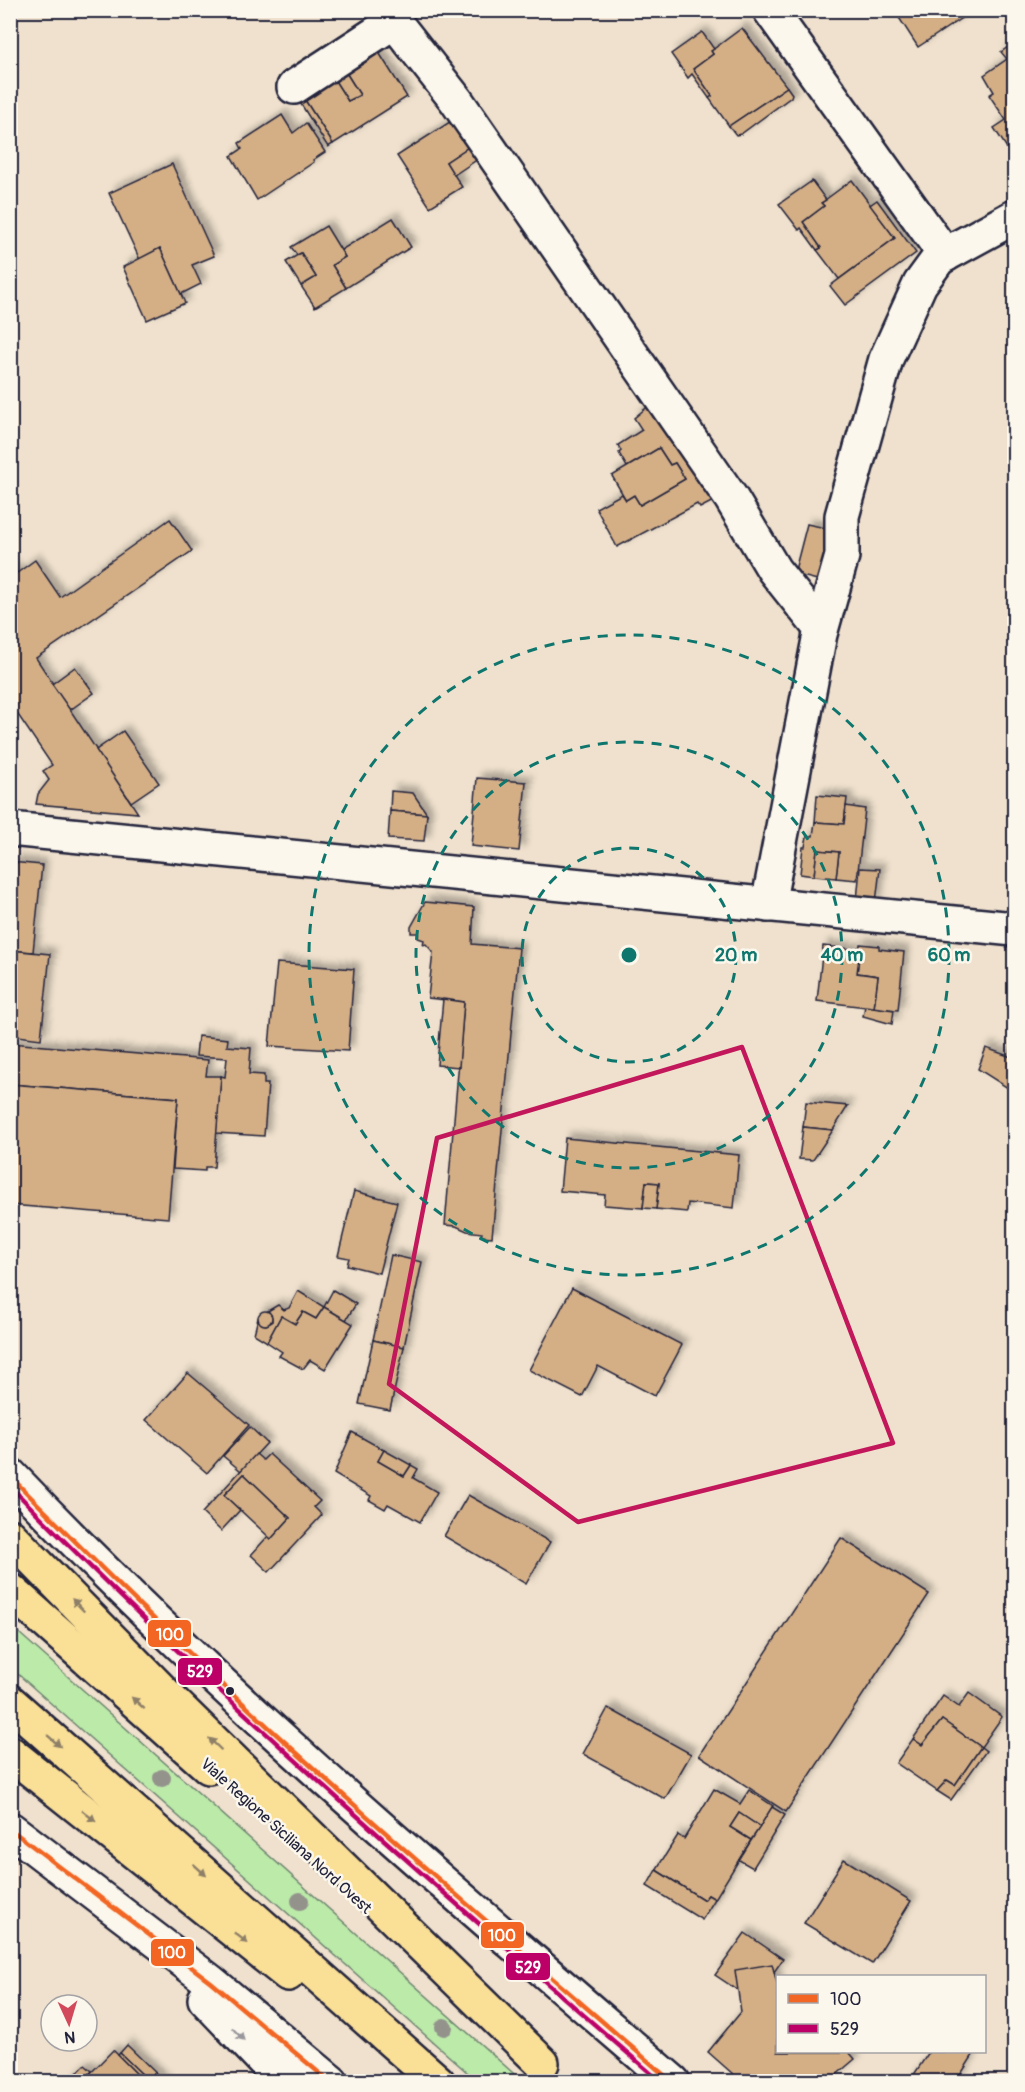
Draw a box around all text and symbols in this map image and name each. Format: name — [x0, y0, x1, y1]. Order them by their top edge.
text: 20 m — [715, 944, 757, 967]
text: 40 m — [821, 944, 863, 967]
text: 60 m — [928, 944, 970, 967]
centre of rings — [619, 945, 639, 965]
one-way arrow — [71, 1598, 85, 1613]
line badge: 100 — [147, 1619, 192, 1648]
text: 100 — [156, 1625, 184, 1645]
line badge: 529 — [177, 1657, 223, 1686]
text: 529 — [187, 1662, 213, 1682]
unlabelled marker — [224, 1685, 236, 1697]
one-way arrow — [131, 1697, 146, 1710]
one-way arrow — [47, 1734, 62, 1748]
one-way arrow — [209, 1737, 223, 1751]
street label: Viale Regione Siciliana Nord Ovest — [196, 1754, 376, 1919]
one-way arrow — [81, 1809, 96, 1822]
one-way arrow — [193, 1863, 208, 1877]
line badge: 100 — [480, 1921, 525, 1949]
text: 100 — [488, 1926, 516, 1946]
one-way arrow — [233, 1932, 249, 1945]
line badge: 100 — [150, 1938, 195, 1967]
text: 100 — [158, 1943, 186, 1963]
line badge: 529 — [505, 1952, 551, 1981]
text: 529 — [515, 1958, 541, 1978]
legend — [776, 1975, 986, 2053]
text: 100 — [830, 1988, 862, 2011]
north arrow — [39, 1993, 99, 2053]
text: 529 — [830, 2018, 859, 2041]
one-way arrow — [230, 2026, 244, 2040]
text: N — [64, 2027, 76, 2047]

